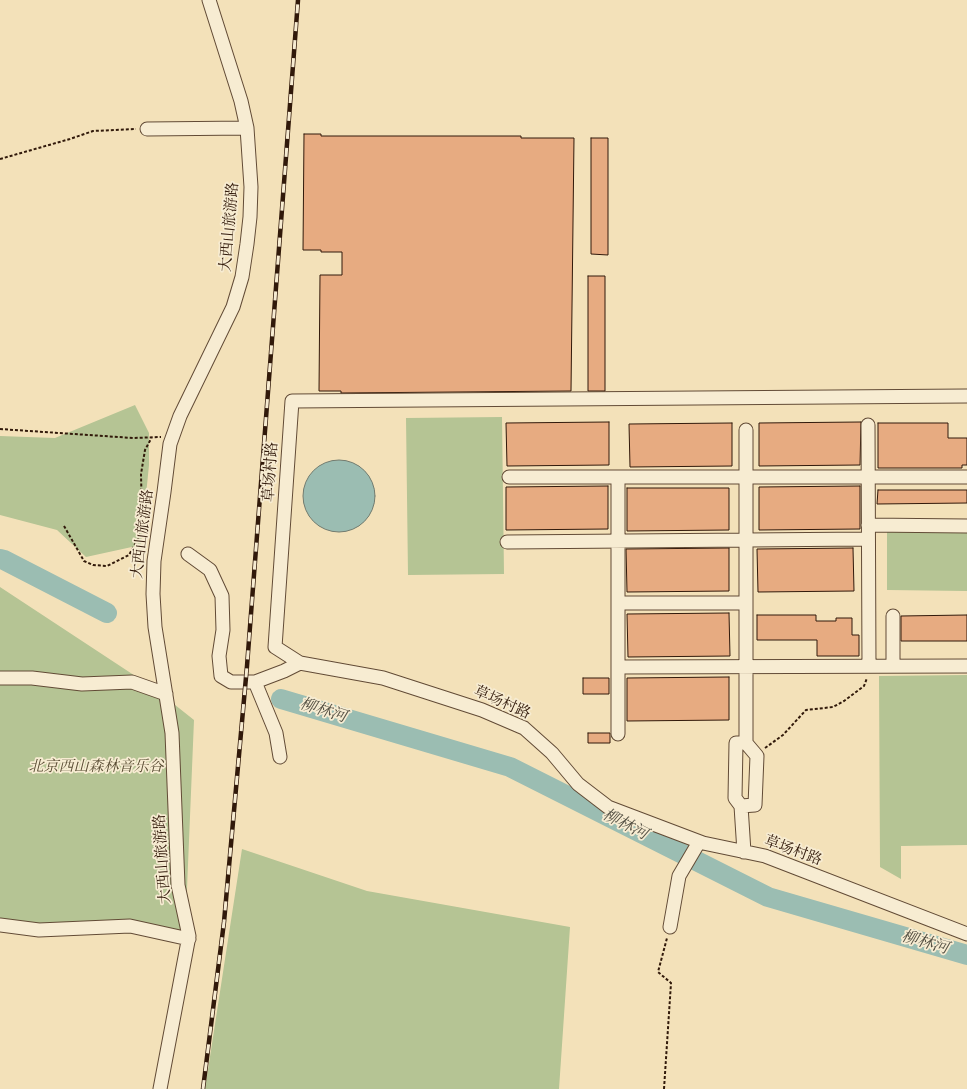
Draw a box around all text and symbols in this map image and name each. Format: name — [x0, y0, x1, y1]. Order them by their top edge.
street label: 大西山旅游路 — [217, 181, 243, 273]
street label: 草场村路 — [260, 441, 282, 503]
street label: 大西山旅游路 — [129, 488, 157, 580]
street label: 草场村路 — [471, 683, 533, 723]
water label: 柳林河 — [297, 695, 349, 727]
park label: 北京西山森林音乐谷 — [29, 758, 163, 776]
water label: 柳林河 — [599, 806, 651, 844]
street label: 大西山旅游路 — [151, 813, 175, 905]
street label: 草场村路 — [762, 832, 824, 870]
water label: 柳林河 — [899, 927, 951, 959]

